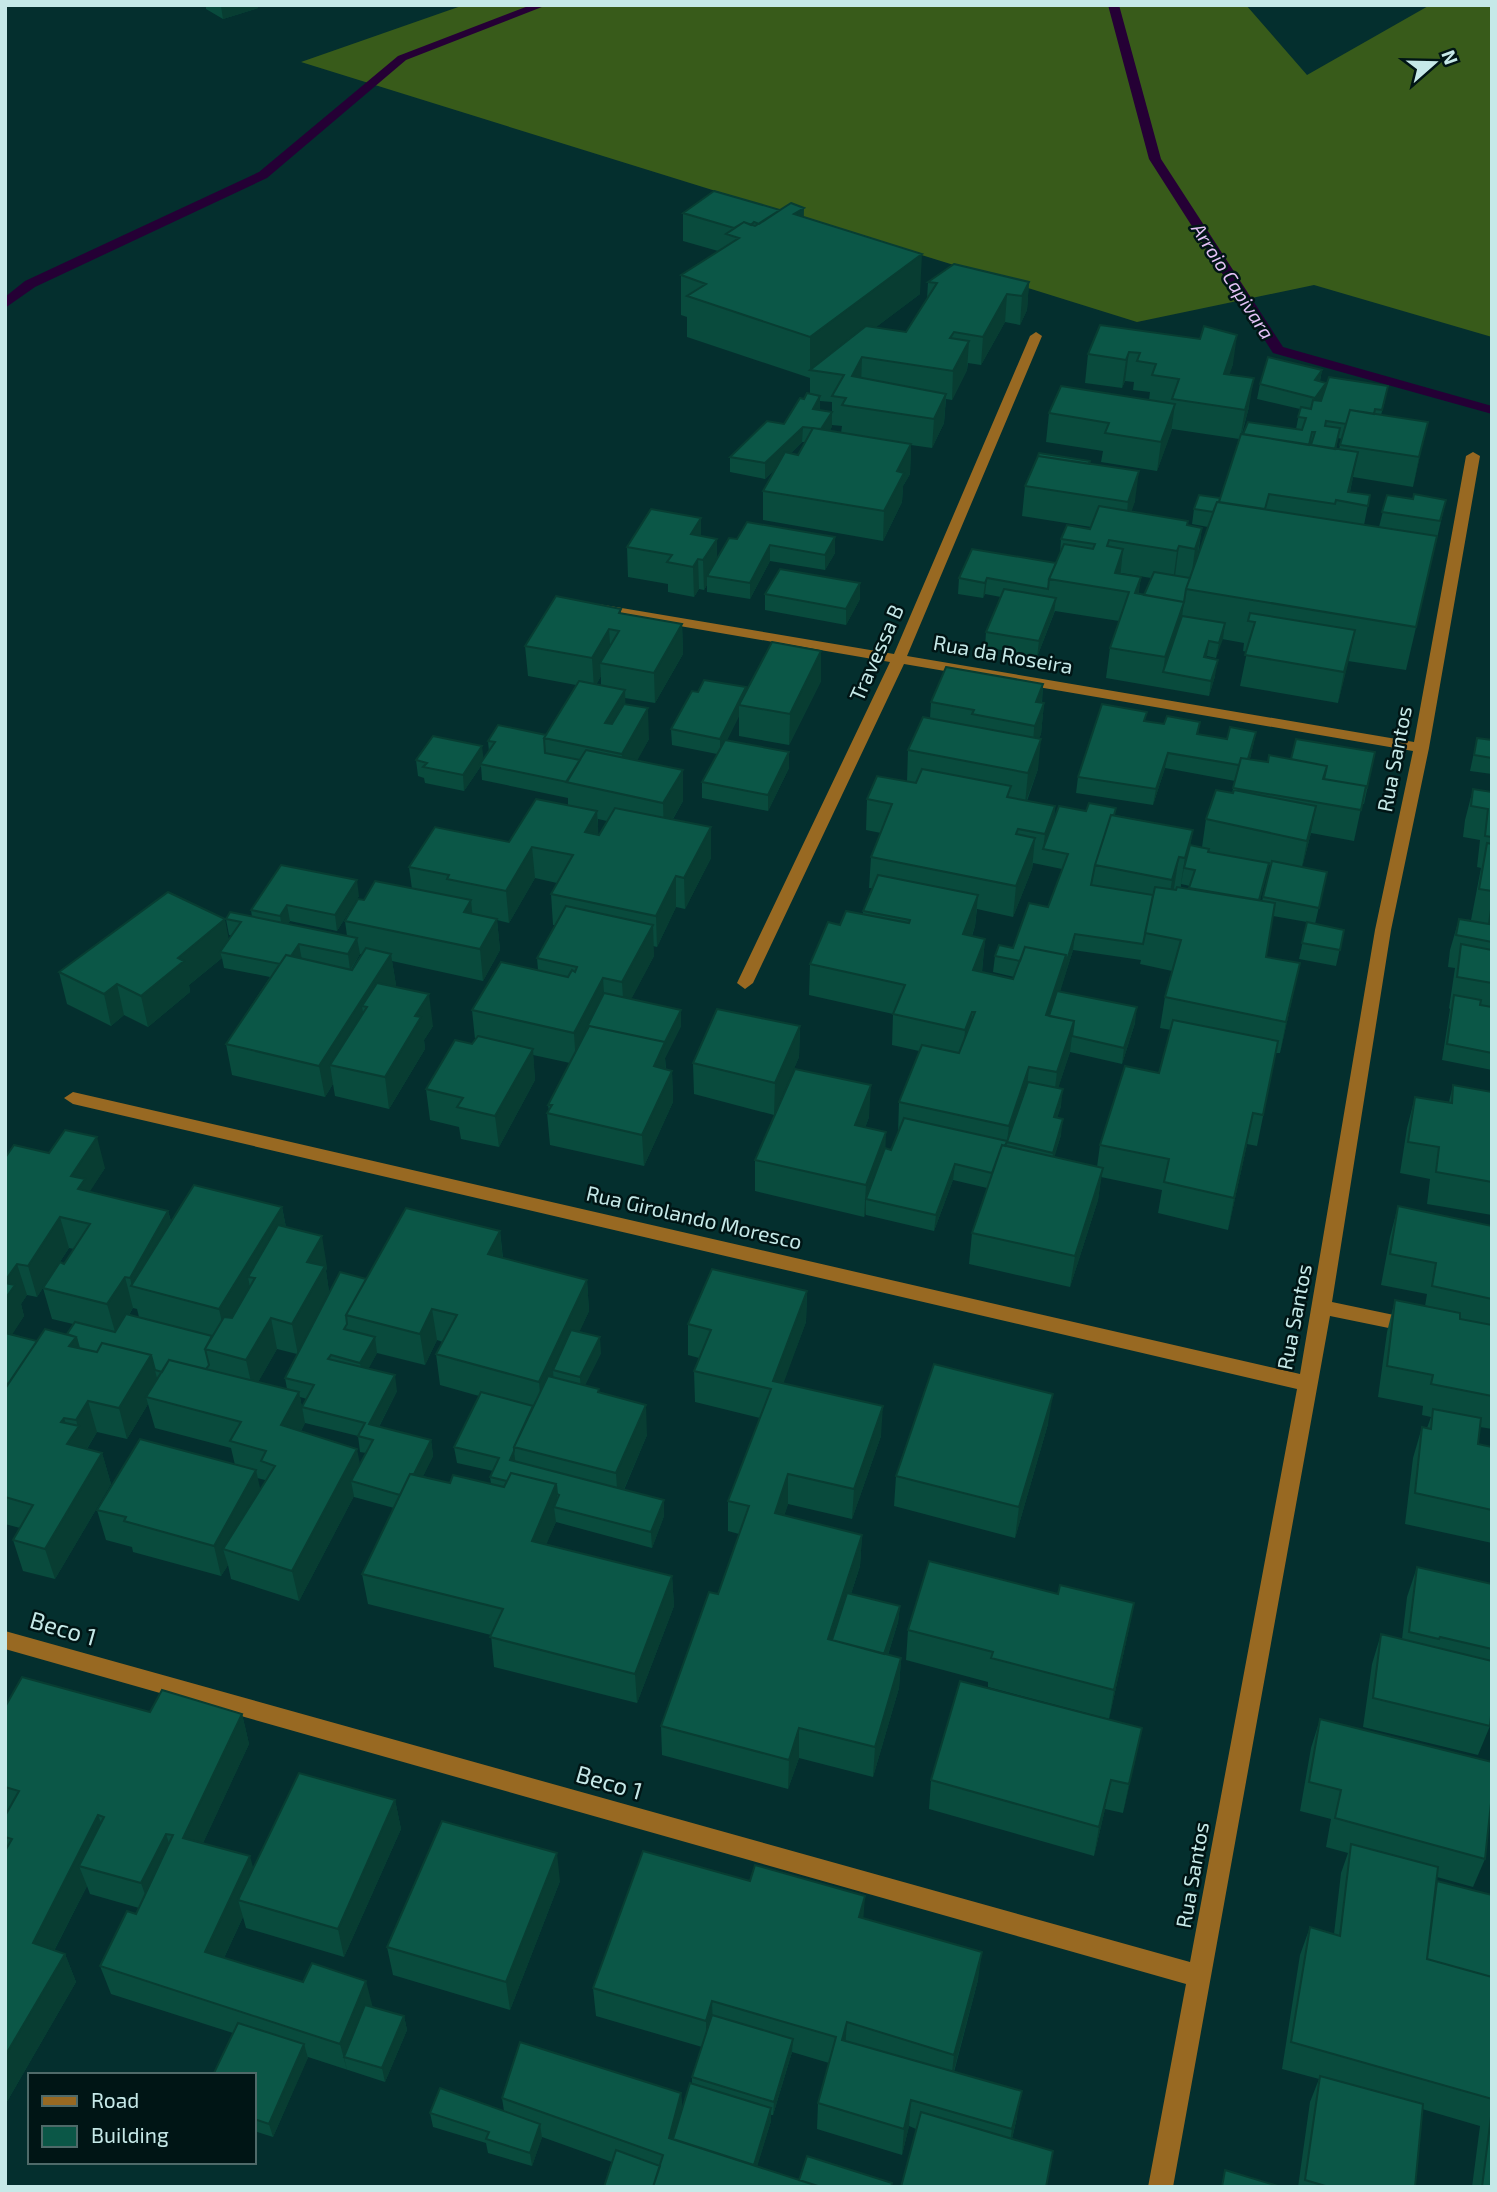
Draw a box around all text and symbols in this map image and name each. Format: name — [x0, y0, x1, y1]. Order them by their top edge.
north arrow — [1399, 28, 1469, 98]
text: N — [1437, 47, 1464, 67]
water label: Arroio Capivara — [1187, 218, 1279, 343]
street label: Travessa B — [843, 600, 908, 705]
street label: Rua da Roseira — [932, 629, 1075, 678]
street label: Rua Santos — [1371, 704, 1416, 814]
street label: Rua Girolando Moresco — [584, 1180, 805, 1254]
street label: Rua Santos — [1271, 1262, 1316, 1372]
street label: Beco 1 — [27, 1604, 100, 1651]
street label: Beco 1 — [573, 1758, 646, 1805]
street label: Rua Santos — [1170, 1820, 1213, 1930]
legend — [28, 2073, 256, 2164]
text: Road — [91, 2087, 139, 2112]
text: Building — [91, 2122, 169, 2147]

